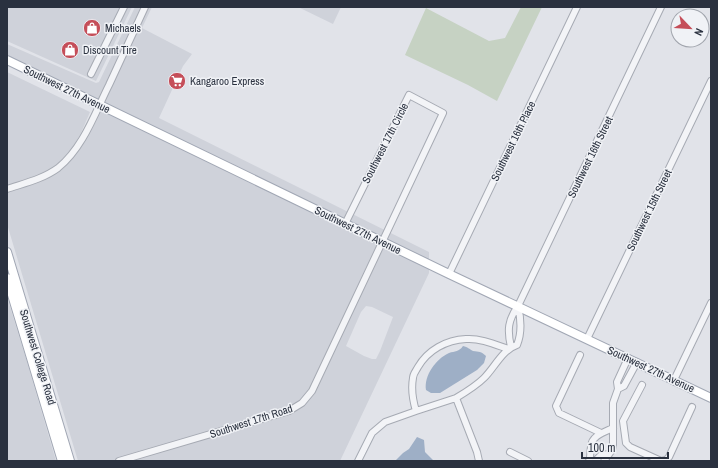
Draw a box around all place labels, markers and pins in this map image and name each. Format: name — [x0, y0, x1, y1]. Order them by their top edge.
shop icon: Michaels — [82, 18, 102, 38]
place label: Michaels — [105, 21, 142, 35]
shop icon: Discount Tire — [60, 40, 80, 60]
place label: Discount Tire — [83, 43, 137, 57]
supermarket icon: Kangaroo Express — [167, 71, 187, 91]
place label: Kangaroo Express — [190, 74, 265, 88]

